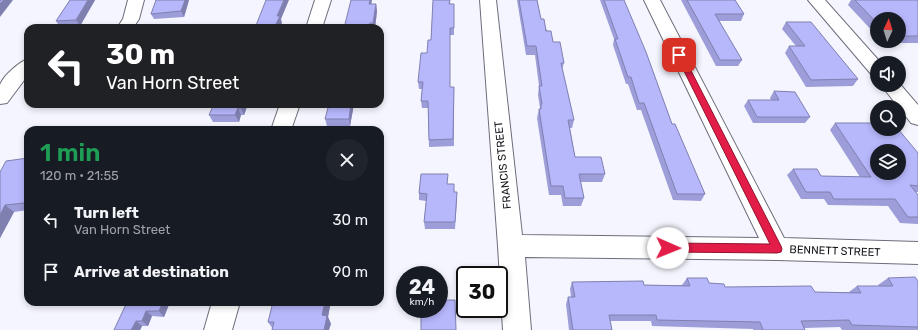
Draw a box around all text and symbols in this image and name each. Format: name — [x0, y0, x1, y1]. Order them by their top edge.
north arrow — [870, 12, 906, 48]
map controls — [870, 12, 906, 180]
text: 30 m — [106, 38, 175, 71]
pin — [662, 38, 696, 72]
icon: left — [40, 40, 92, 92]
icon: arrive — [668, 44, 690, 66]
button: sound — [870, 56, 906, 92]
text: Van Horn Street — [106, 72, 239, 94]
button: search — [870, 100, 906, 136]
street label: FRANCIS STREET — [492, 120, 514, 210]
text: 1 min — [40, 139, 100, 167]
button: close — [326, 139, 368, 181]
button: layers — [870, 144, 906, 180]
text: 120 m · 21:55 — [40, 168, 119, 183]
text: Turn left — [74, 204, 139, 222]
icon: left — [40, 209, 62, 231]
text: 30 m — [332, 211, 368, 229]
text: Van Horn Street — [74, 222, 170, 237]
position arrow — [647, 227, 689, 269]
street label: BENNETT STREET — [789, 243, 881, 259]
icon: arrive — [40, 261, 62, 283]
text: Arrive at destination — [74, 263, 229, 281]
text: 90 m — [333, 263, 368, 281]
speed limit sign: 30 — [456, 266, 508, 318]
text: 24 — [409, 275, 435, 299]
text: km/h — [410, 296, 434, 308]

